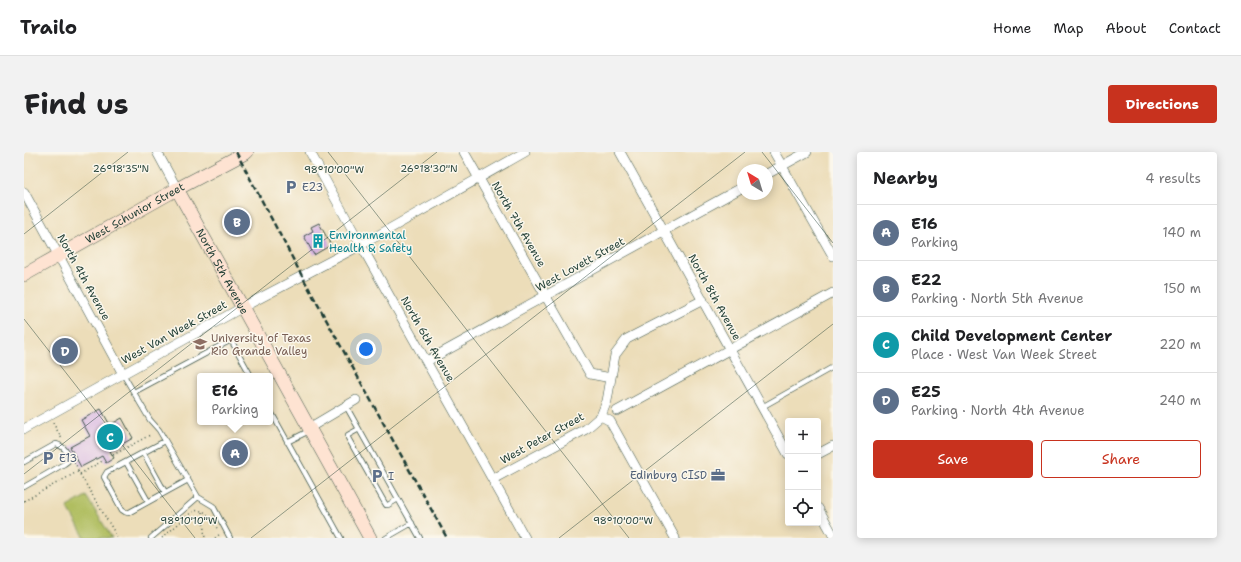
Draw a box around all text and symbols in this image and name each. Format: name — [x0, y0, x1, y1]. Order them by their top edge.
text: Trailo — [20, 15, 77, 40]
text: Home — [993, 19, 1032, 37]
text: Map — [1054, 19, 1084, 37]
text: About — [1106, 19, 1147, 37]
text: Contact — [1169, 19, 1221, 37]
text: Find us — [24, 85, 129, 123]
button: Directions — [1108, 85, 1217, 123]
text: 26°18'35"N — [93, 162, 149, 175]
text: 26°18'30"N — [400, 162, 458, 175]
text: 98°10'00"W — [304, 163, 364, 176]
north arrow — [737, 164, 773, 200]
text: Nearby — [873, 167, 938, 189]
text: 4 results — [1145, 170, 1201, 187]
street label: West Schunior Street — [83, 179, 187, 247]
parking icon: E23 — [283, 179, 299, 195]
street label: North 7th Avenue — [488, 179, 549, 270]
place label: E23 — [302, 180, 323, 195]
pin: B — [224, 207, 250, 237]
text: E16 — [911, 214, 937, 234]
text: A — [881, 224, 891, 241]
text: 140 m — [1162, 224, 1201, 241]
street label: North 5th Avenue — [192, 226, 252, 317]
place label: Environmental Health & Safety — [329, 228, 412, 256]
street label: North 4th Avenue — [54, 231, 114, 323]
building icon: Environmental Health & Safety — [310, 233, 326, 249]
street label: West Lovett Street — [533, 234, 628, 295]
text: Parking — [911, 234, 958, 251]
street label: North 8th Avenue — [685, 251, 745, 343]
text: E22 — [911, 270, 942, 290]
text: B — [882, 280, 890, 297]
text: 150 m — [1163, 280, 1201, 297]
text: Parking · North 5th Avenue — [911, 290, 1084, 307]
street label: North 6th Avenue — [397, 294, 458, 385]
street label: West Van Week Street — [119, 297, 230, 368]
text: Child Development Center — [911, 326, 1112, 346]
place label: University of Texas Rio Grande Valley — [211, 331, 311, 359]
pin: D — [52, 336, 78, 366]
school or university icon: University of Texas Rio Grande Valley — [192, 336, 208, 352]
text: C — [882, 336, 890, 353]
text: 220 m — [1159, 336, 1201, 353]
your location — [356, 339, 376, 359]
text: Place · West Van Week Street — [911, 346, 1097, 363]
popup — [197, 373, 273, 425]
text: E16 — [212, 381, 238, 401]
text: E25 — [911, 382, 941, 402]
text: D — [881, 392, 891, 409]
text: 240 m — [1159, 392, 1201, 409]
text: Parking — [212, 401, 258, 418]
text: Parking · North 4th Avenue — [911, 402, 1085, 419]
street label: West Peter Street — [498, 409, 587, 468]
map controls — [785, 418, 821, 526]
button: + — [785, 418, 821, 454]
pin: C — [97, 422, 123, 452]
pin: A — [222, 438, 248, 468]
button: Save — [873, 440, 1033, 478]
button: Share — [1041, 440, 1201, 478]
parking icon: E13 — [40, 450, 56, 466]
place label: E13 — [59, 451, 77, 466]
button: − — [785, 454, 821, 490]
office icon: Edinburg CISD — [710, 467, 726, 483]
parking icon: I — [369, 468, 385, 484]
place label: Edinburg CISD — [630, 468, 707, 483]
place label: I — [388, 469, 394, 484]
button: locate — [785, 490, 821, 526]
text: 98°10'10"W — [160, 514, 218, 527]
text: 98°10'00"W — [593, 514, 653, 527]

